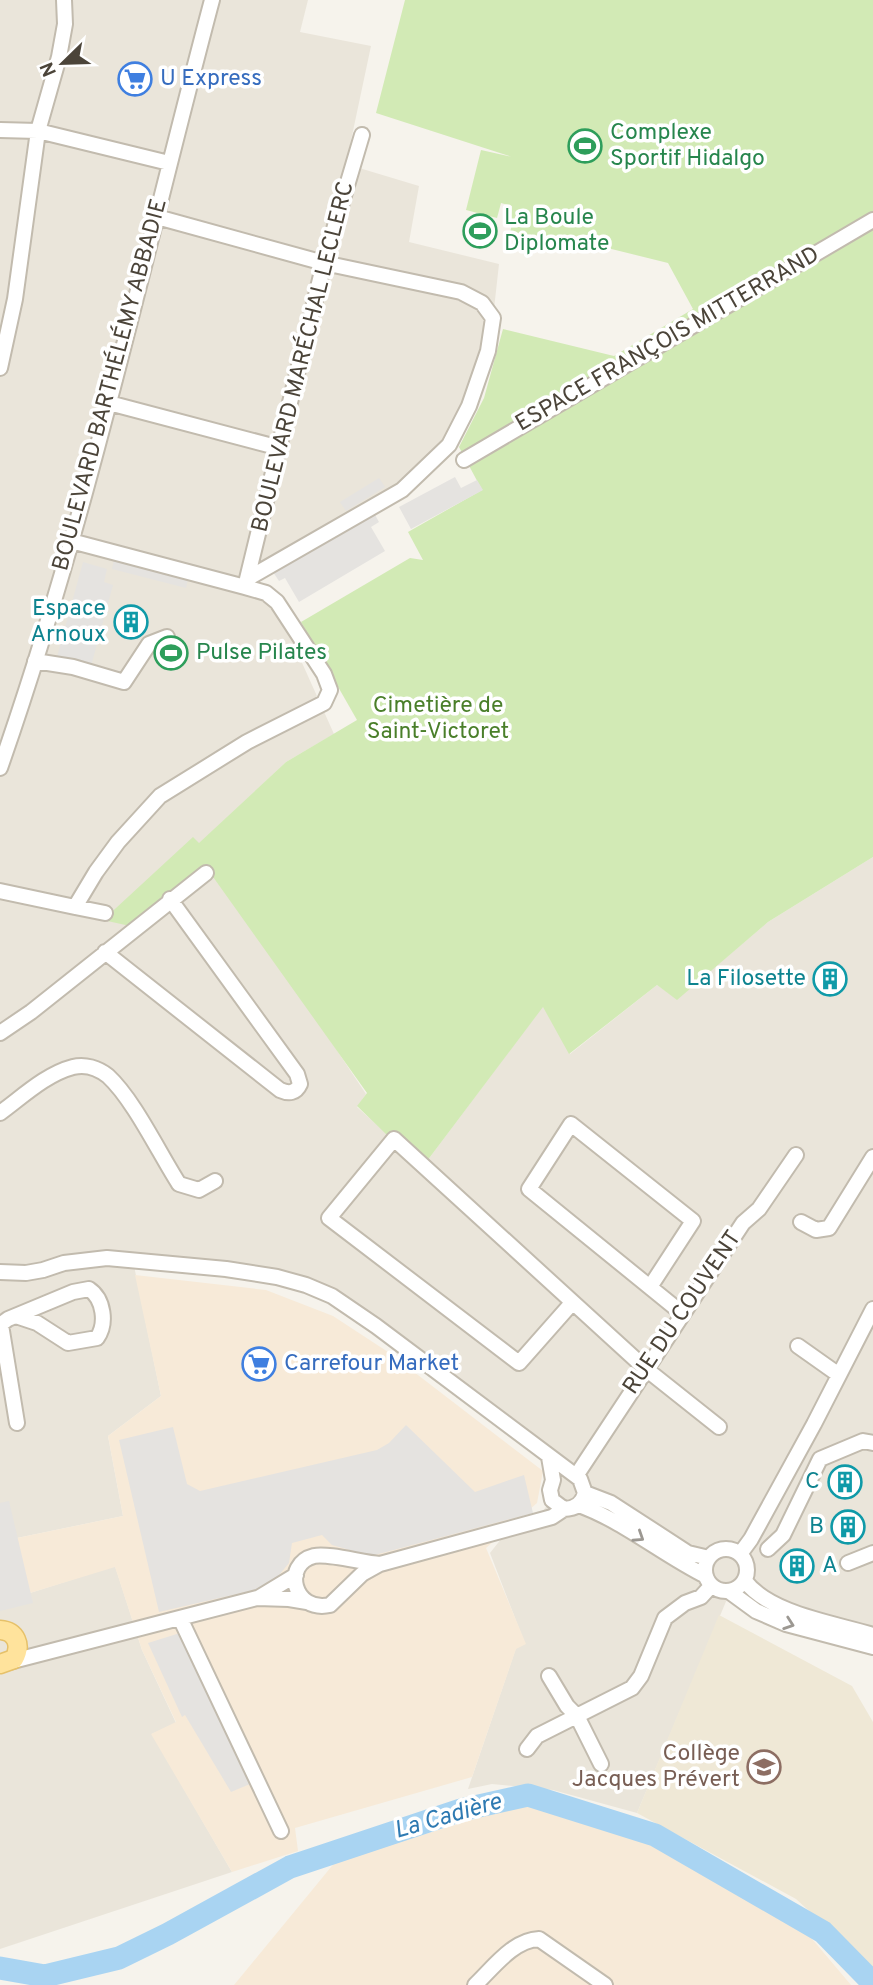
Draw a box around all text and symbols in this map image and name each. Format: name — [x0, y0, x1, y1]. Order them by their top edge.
north arrow — [28, 28, 98, 98]
text: N — [35, 58, 63, 80]
supermarket icon: U Express — [116, 60, 154, 98]
place label: U Express — [160, 65, 262, 94]
place label: Complexe Sportif Hidalgo — [610, 119, 765, 174]
sports icon: Complexe Sportif Hidalgo — [566, 127, 604, 165]
street label: BOULEVARD MARÉCHAL LECLERC — [245, 178, 362, 535]
street label: BOULEVARD BARTHÉLÉMY ABBADIE — [46, 195, 175, 574]
place label: La Boule Diplomate — [504, 204, 609, 259]
sports icon: La Boule Diplomate — [461, 212, 499, 250]
street label: ESPACE FRANÇOIS MITTERRAND — [511, 241, 825, 439]
place label: Espace Arnoux — [30, 595, 106, 650]
building icon: Espace Arnoux — [112, 603, 150, 641]
sports icon: Pulse Pilates — [152, 634, 190, 672]
place label: Pulse Pilates — [196, 639, 327, 668]
park label: Cimetière de Saint-Victoret — [367, 692, 509, 747]
building icon: La Filosette — [811, 960, 849, 998]
place label: La Filosette — [686, 965, 806, 994]
street label: RUE DU COUVENT — [617, 1225, 749, 1401]
supermarket icon: Carrefour Market — [240, 1345, 278, 1383]
place label: Carrefour Market — [284, 1350, 459, 1379]
building icon: C — [826, 1463, 864, 1501]
place label: C — [805, 1468, 820, 1497]
building icon: B — [829, 1508, 867, 1546]
place label: B — [809, 1513, 824, 1542]
one-way arrow — [631, 1528, 644, 1541]
building icon: A — [778, 1547, 816, 1585]
place label: A — [822, 1552, 838, 1581]
one-way arrow — [783, 1616, 795, 1630]
place label: Collège Jacques Prévert — [572, 1740, 740, 1795]
school or university icon: Collège Jacques Prévert — [745, 1748, 783, 1786]
water label: La Cadière — [391, 1787, 506, 1847]

